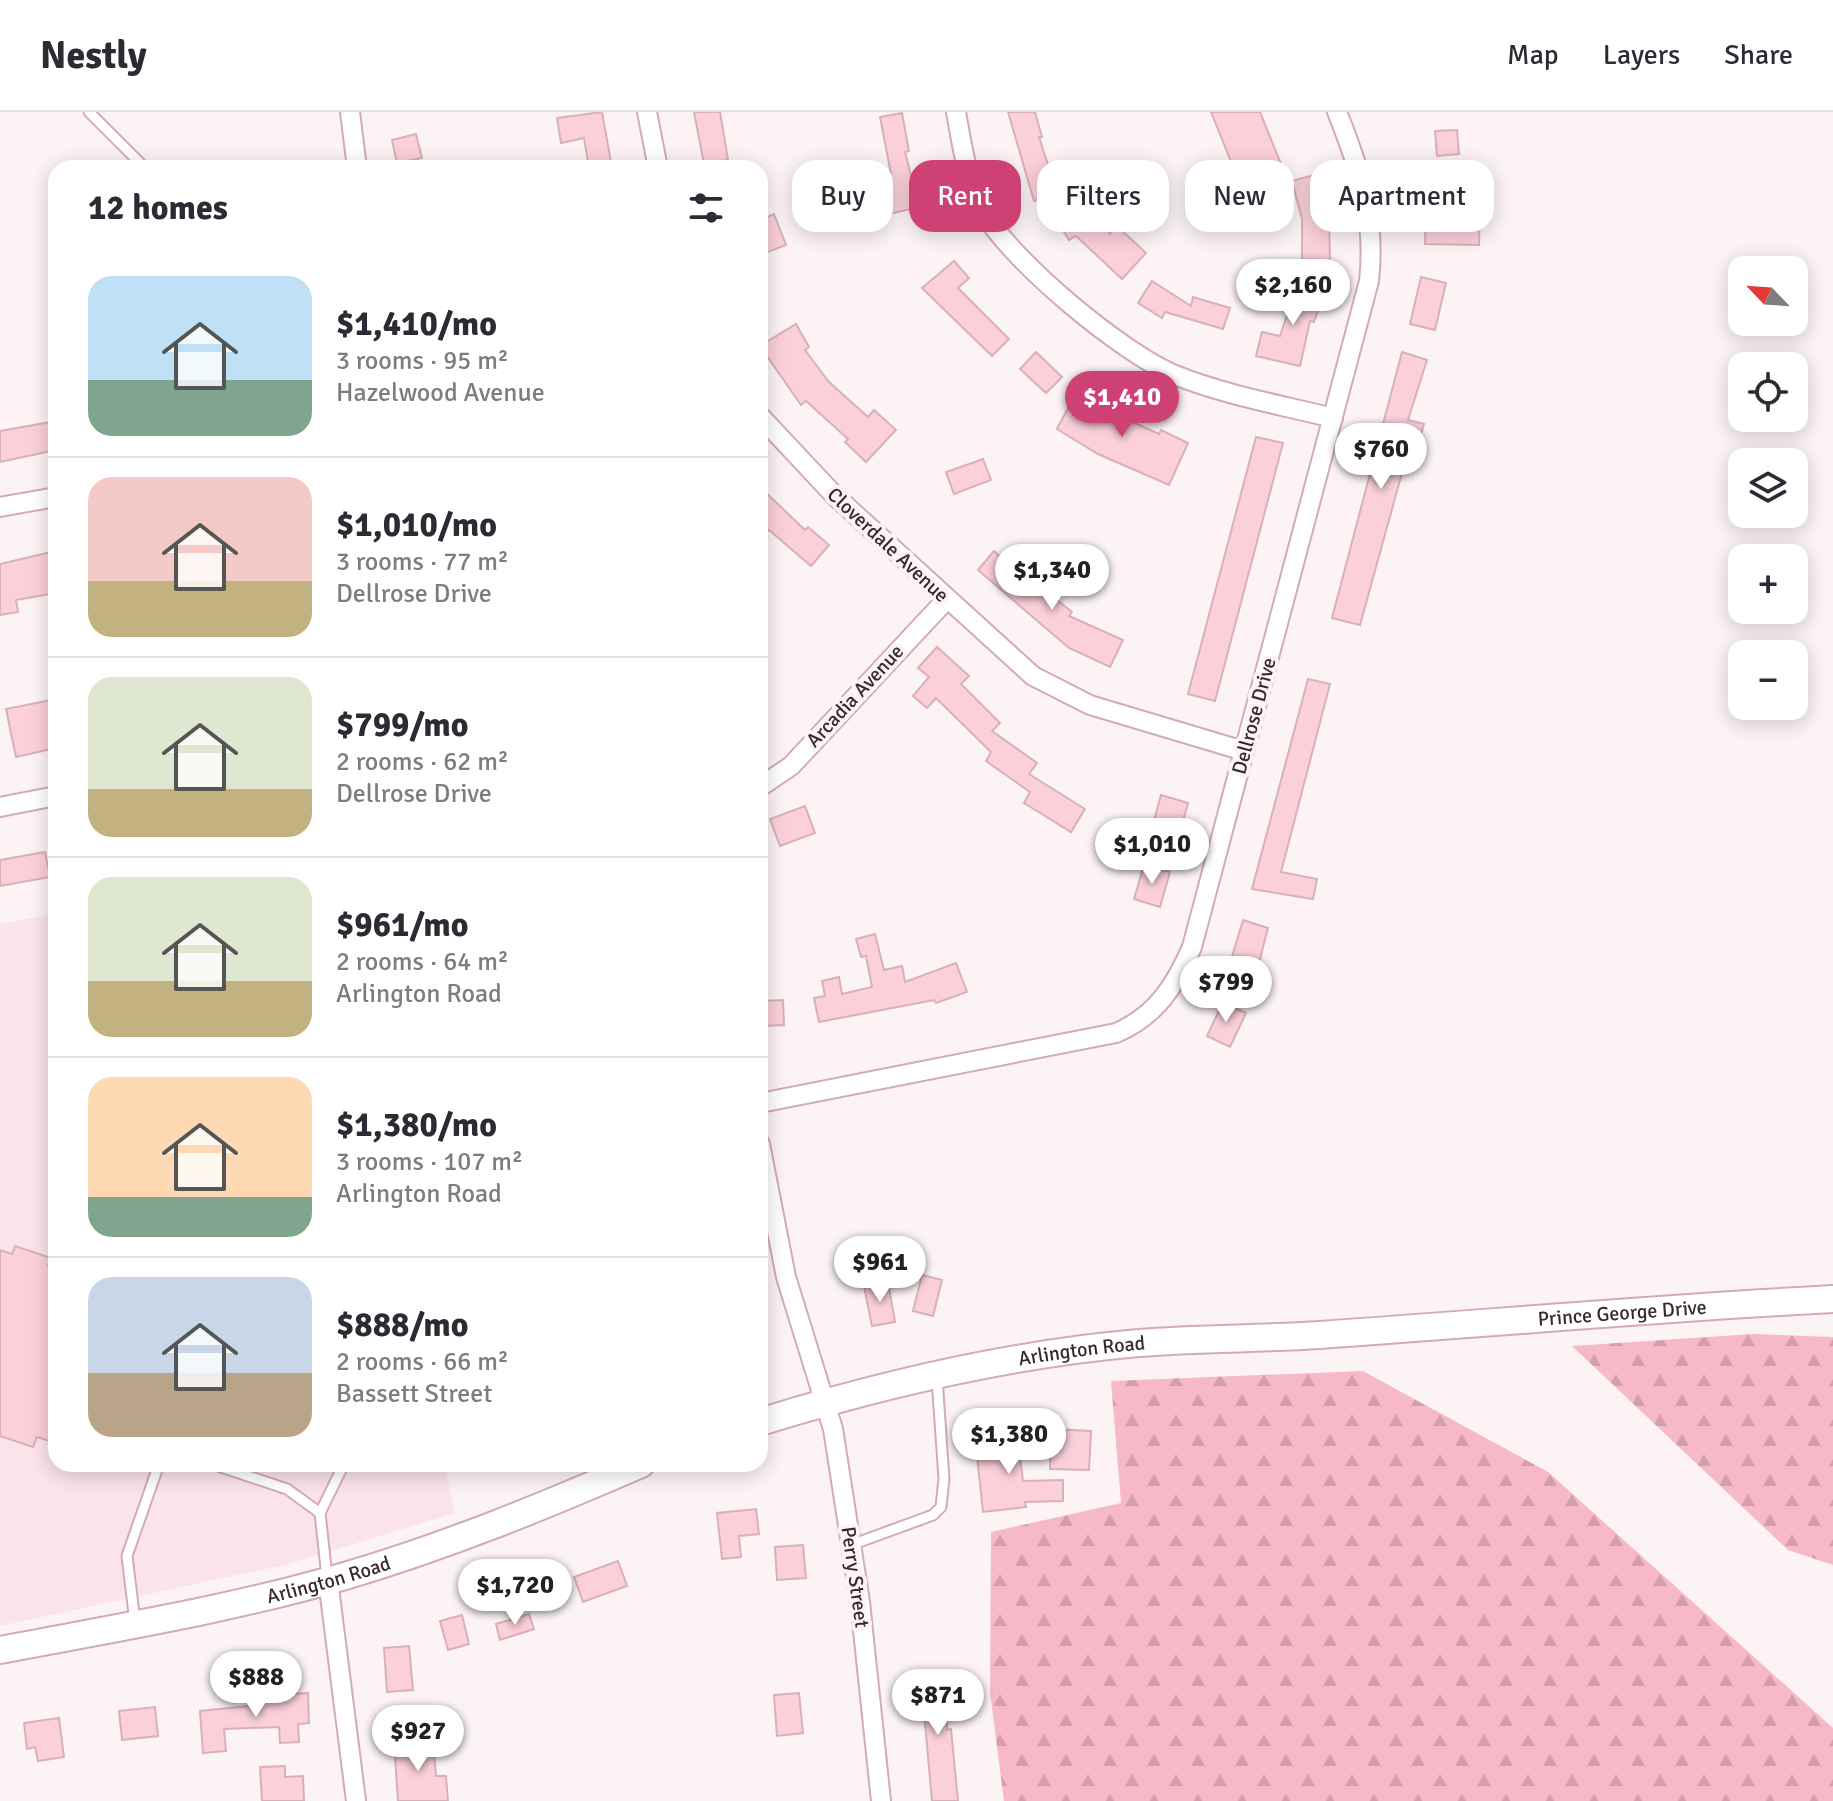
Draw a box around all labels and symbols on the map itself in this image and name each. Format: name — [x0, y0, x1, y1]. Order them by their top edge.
north arrow — [1728, 256, 1808, 336]
pin: $2,160 — [1228, 259, 1358, 327]
pin: $1,410 — [1057, 371, 1187, 439]
pin: $760 — [1334, 423, 1428, 491]
street label: Cloverdale Avenue — [822, 482, 954, 608]
pin: $1,340 — [987, 544, 1117, 612]
street label: Arcadia Avenue — [801, 639, 909, 753]
street label: Dellrose Drive — [1226, 655, 1282, 777]
pin: $1,010 — [1087, 818, 1217, 886]
pin: $799 — [1179, 956, 1273, 1024]
pin: $961 — [833, 1236, 927, 1304]
street label: Prince George Drive — [1537, 1294, 1707, 1331]
street label: Arlington Road — [1016, 1330, 1146, 1371]
pin: $1,380 — [944, 1408, 1074, 1476]
street label: Perry Street — [836, 1525, 874, 1629]
street label: Arlington Road — [264, 1550, 394, 1609]
pin: $1,720 — [450, 1559, 580, 1627]
pin: $888 — [209, 1651, 303, 1719]
pin: $871 — [891, 1669, 985, 1737]
pin: $927 — [371, 1705, 465, 1773]

